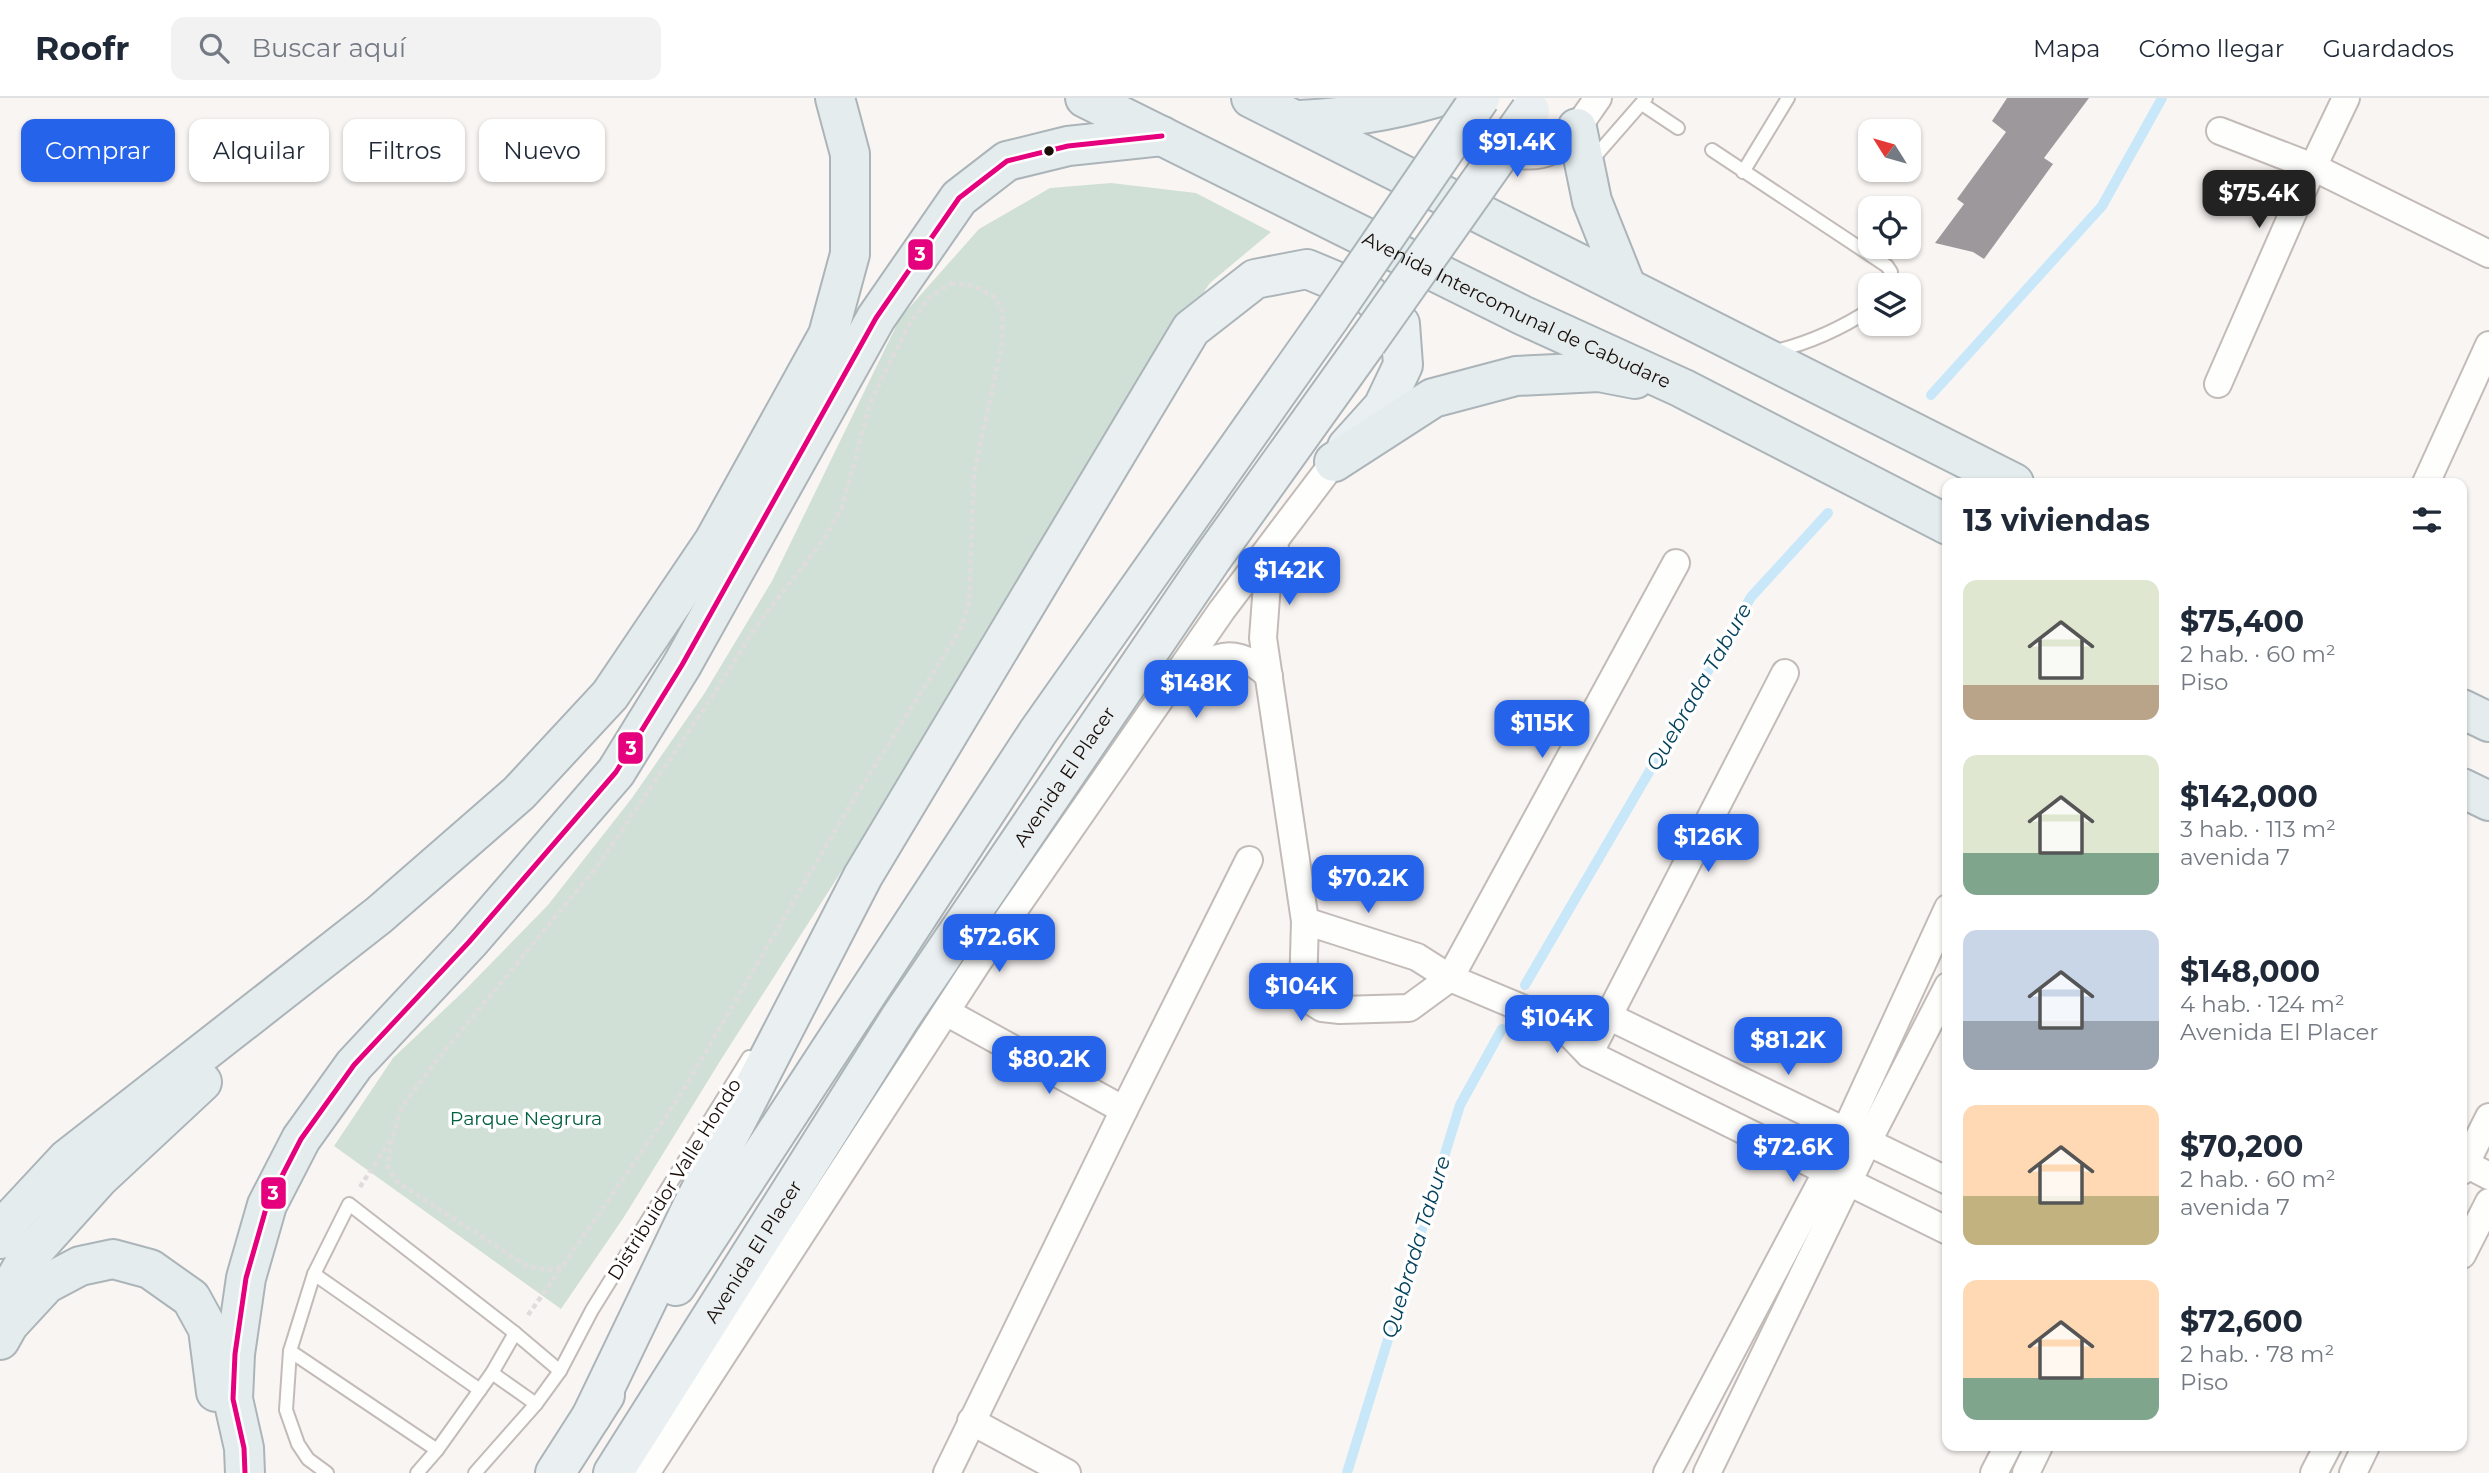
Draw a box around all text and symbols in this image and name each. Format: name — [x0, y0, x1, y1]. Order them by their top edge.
search box — [171, 17, 661, 80]
text: Roofr — [35, 28, 129, 68]
icon: search — [195, 29, 233, 67]
text: Buscar aquí — [251, 32, 406, 64]
text: Mapa — [2033, 34, 2100, 63]
text: Cómo llegar — [2138, 34, 2284, 63]
text: Guardados — [2322, 34, 2454, 63]
chip: Comprar — [21, 119, 175, 182]
chip: Alquilar — [189, 119, 329, 182]
chip: Filtros — [343, 119, 465, 182]
chip: Nuevo — [479, 119, 605, 182]
north arrow — [1858, 119, 1922, 182]
map controls — [1858, 119, 1921, 336]
pin: $91.4K — [1460, 120, 1574, 179]
text: $91.4K — [1479, 128, 1555, 156]
unlabelled marker — [1042, 144, 1056, 158]
pin: $75.4K — [2202, 170, 2316, 230]
text: $75.4K — [2219, 179, 2299, 207]
button: locate — [1858, 196, 1921, 259]
street label: Avenida Intercomunal de Cabudare — [1359, 227, 1674, 393]
line badge: 3 — [907, 238, 934, 271]
text: 3 — [913, 243, 926, 266]
button: layers — [1858, 273, 1921, 336]
icon: filters — [2408, 501, 2446, 539]
text: 13 viviendas — [1963, 502, 2150, 539]
pin: $142K — [1240, 547, 1338, 607]
text: $142K — [1254, 556, 1324, 584]
water label: Quebrada Tabure — [1640, 599, 1757, 775]
text: $75,400 — [2180, 603, 2304, 640]
icon: home — [2019, 608, 2103, 692]
text: 2 hab. · 60 m² — [2180, 640, 2336, 668]
pin: $148K — [1147, 660, 1245, 720]
text: Piso — [2180, 668, 2228, 696]
text: $148K — [1160, 669, 1232, 697]
pin: $115K — [1493, 700, 1591, 760]
street label: Avenida El Placer — [1009, 702, 1120, 851]
text: $115K — [1510, 709, 1574, 737]
line badge: 3 — [617, 731, 644, 765]
text: 3 — [624, 737, 637, 760]
text: $142,000 — [2180, 778, 2318, 815]
icon: home — [2019, 783, 2103, 867]
pin: $126K — [1659, 814, 1757, 874]
text: 3 hab. · 113 m² — [2180, 815, 2336, 843]
text: $126K — [1674, 823, 1742, 851]
text: avenida 7 — [2180, 843, 2290, 871]
pin: $70.2K — [1311, 856, 1425, 915]
text: $70.2K — [1328, 864, 1408, 892]
pin: $72.6K — [942, 914, 1056, 974]
text: $72.6K — [959, 923, 1039, 951]
text: $148,000 — [2180, 953, 2320, 990]
icon: home — [2019, 958, 2103, 1042]
pin: $104K — [1252, 964, 1350, 1023]
text: $104K — [1265, 972, 1337, 1000]
text: 4 hab. · 124 m² — [2180, 990, 2345, 1018]
pin: $104K — [1508, 996, 1606, 1055]
text: $104K — [1521, 1004, 1593, 1032]
pin: $81.2K — [1731, 1018, 1845, 1077]
text: Avenida El Placer — [2180, 1018, 2379, 1046]
text: $81.2K — [1750, 1026, 1826, 1054]
pin: $80.2K — [992, 1037, 1106, 1096]
text: $80.2K — [1008, 1045, 1090, 1073]
street label: Distribuidor Valle Hondo — [603, 1074, 746, 1284]
park label: Parque Negrura — [450, 1107, 602, 1130]
pin: $72.6K — [1736, 1124, 1850, 1184]
text: $70,200 — [2180, 1128, 2303, 1165]
text: $72.6K — [1753, 1133, 1833, 1161]
icon: home — [2019, 1133, 2103, 1217]
water label: Quebrada Tabure — [1376, 1153, 1455, 1341]
text: 2 hab. · 60 m² — [2180, 1165, 2336, 1193]
line badge: 3 — [260, 1176, 287, 1210]
street label: Avenida El Placer — [700, 1176, 807, 1327]
text: 3 — [266, 1182, 279, 1205]
text: avenida 7 — [2180, 1193, 2290, 1221]
text: $72,600 — [2180, 1303, 2303, 1340]
icon: home — [2019, 1308, 2103, 1392]
text: 2 hab. · 78 m² — [2180, 1340, 2334, 1368]
text: Piso — [2180, 1368, 2228, 1396]

